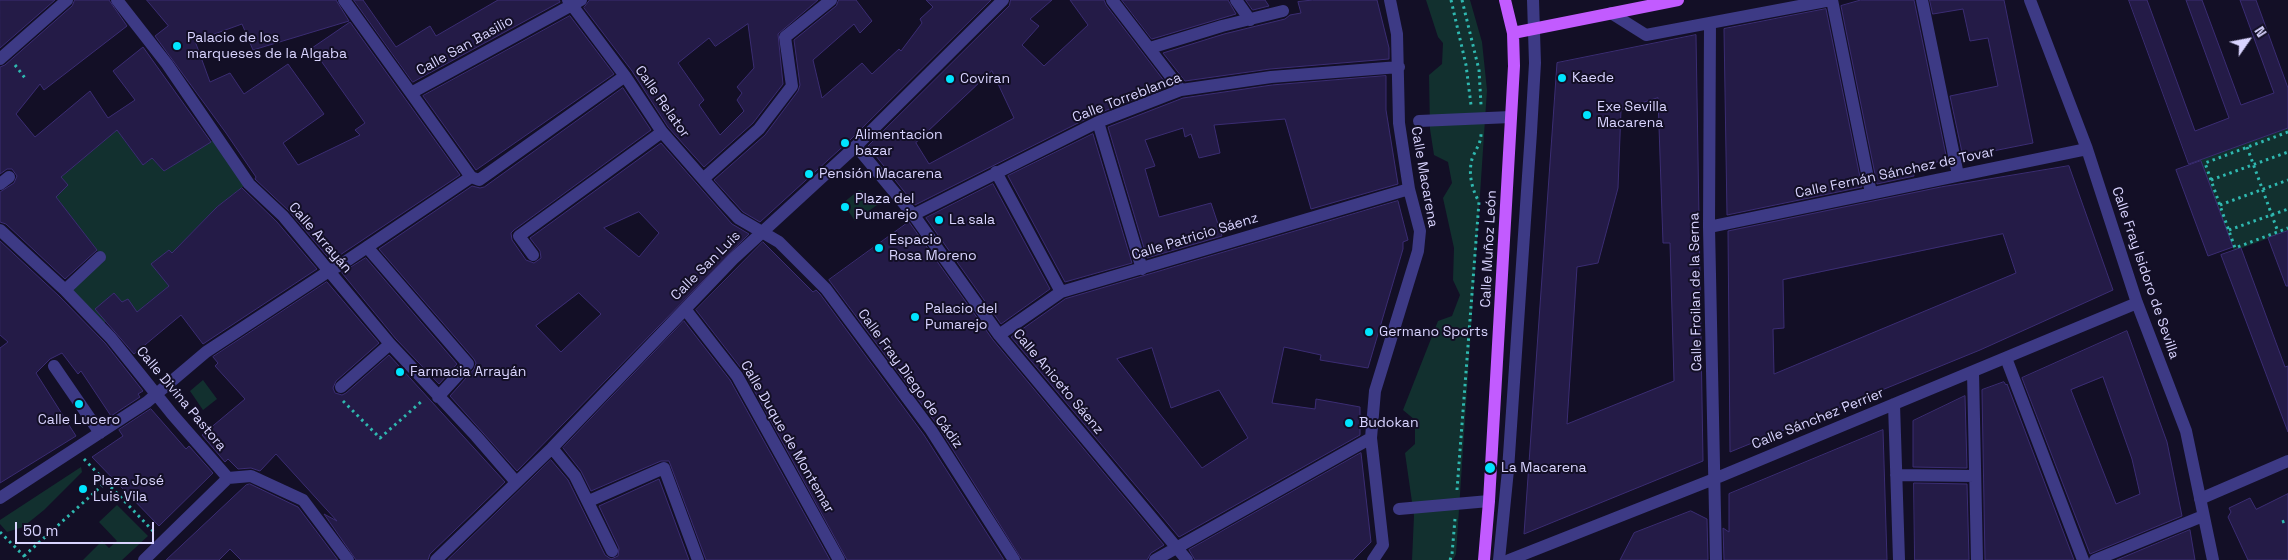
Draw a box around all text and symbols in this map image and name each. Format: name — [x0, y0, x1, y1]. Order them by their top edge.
street label: Calle San Basilio — [414, 12, 516, 80]
north arrow — [2223, 15, 2273, 65]
text: N — [2250, 23, 2271, 41]
place label: Palacio de los marqueses de la Algaba — [187, 30, 347, 62]
marker: Palacio de los marqueses de la Algaba — [171, 40, 183, 52]
street label: Calle Relator — [631, 63, 693, 141]
street label: Calle Torreblanca — [1070, 69, 1184, 127]
place label: Kaede — [1572, 70, 1614, 86]
place label: Coviran — [960, 71, 1010, 87]
marker: Kaede — [1556, 72, 1568, 84]
marker: Coviran — [944, 73, 956, 85]
place label: Exe Sevilla Macarena — [1597, 99, 1667, 132]
marker: Exe Sevilla Macarena — [1581, 109, 1593, 121]
street label: Calle Macarena — [1407, 125, 1441, 229]
place label: Alimentacion bazar — [855, 127, 943, 160]
marker: Alimentacion bazar — [839, 137, 851, 149]
street label: Calle Fernán Sánchez de Tovar — [1794, 144, 1996, 202]
place label: Pensión Macarena — [819, 166, 942, 182]
marker: Pensión Macarena — [803, 168, 815, 180]
street label: Calle Fray Isidoro de Sevilla — [2108, 185, 2182, 361]
street label: Calle Muñoz León — [1478, 190, 1500, 308]
place label: Plaza del Pumarejo — [855, 191, 917, 223]
street label: Calle Arrayán — [285, 199, 355, 277]
marker: Plaza del Pumarejo — [839, 201, 851, 213]
street label: Calle Patricio Sáenz — [1130, 210, 1260, 264]
place label: La sala — [949, 212, 995, 228]
street label: Calle Froilan de la Serna — [1686, 212, 1706, 372]
marker: La sala — [933, 214, 945, 226]
street label: Calle San Luis — [668, 228, 744, 304]
place label: Espacio Rosa Moreno — [889, 232, 977, 264]
marker: Espacio Rosa Moreno — [873, 242, 885, 254]
place label: Palacio del Pumarejo — [925, 301, 997, 334]
street label: Calle Fray Diego de Cádiz — [854, 306, 966, 452]
marker: Palacio del Pumarejo — [909, 311, 921, 323]
place label: Germano Sports — [1379, 324, 1488, 340]
street label: Calle Aniceto Sáenz — [1009, 326, 1107, 438]
marker: Germano Sports — [1363, 326, 1375, 338]
street label: Calle Divina Pastora — [132, 343, 230, 455]
street label: Calle Duque de Montemar — [736, 358, 838, 516]
place label: Farmacia Arrayán — [410, 364, 526, 380]
marker: Farmacia Arrayán — [394, 366, 406, 378]
street label: Calle Sánchez Perrier — [1750, 385, 1886, 453]
marker: Calle Lucero — [73, 398, 85, 410]
place label: Calle Lucero — [38, 412, 120, 428]
place label: Budokan — [1359, 415, 1418, 431]
marker: Budokan — [1343, 417, 1355, 429]
place label: La Macarena — [1501, 460, 1587, 476]
marker: La Macarena — [1483, 461, 1497, 475]
place label: Plaza José Luis Vila — [93, 473, 164, 506]
marker: Plaza José Luis Vila — [77, 483, 89, 495]
scale bar — [18, 512, 156, 544]
text: 50 m — [23, 521, 58, 540]

